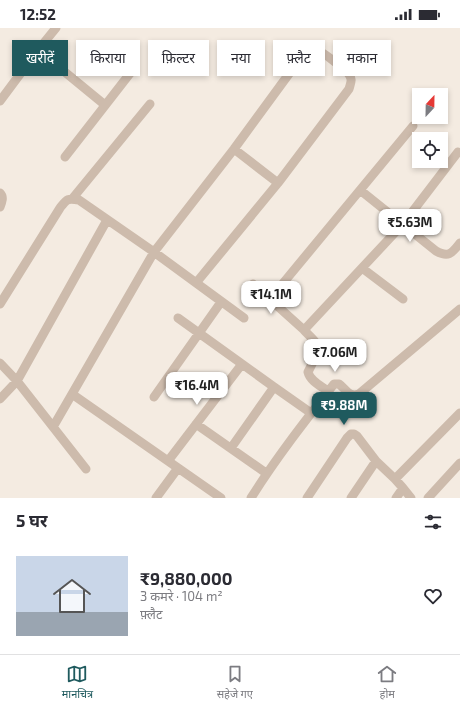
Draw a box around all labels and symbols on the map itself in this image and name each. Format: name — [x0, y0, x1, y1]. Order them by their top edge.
north arrow — [412, 88, 448, 124]
pin: ₹5.63M — [377, 209, 443, 243]
pin: ₹14.1M — [238, 281, 304, 315]
pin: ₹7.06M — [302, 339, 368, 373]
pin: ₹16.4M — [164, 372, 230, 406]
pin: ₹9.88M — [311, 392, 377, 426]

